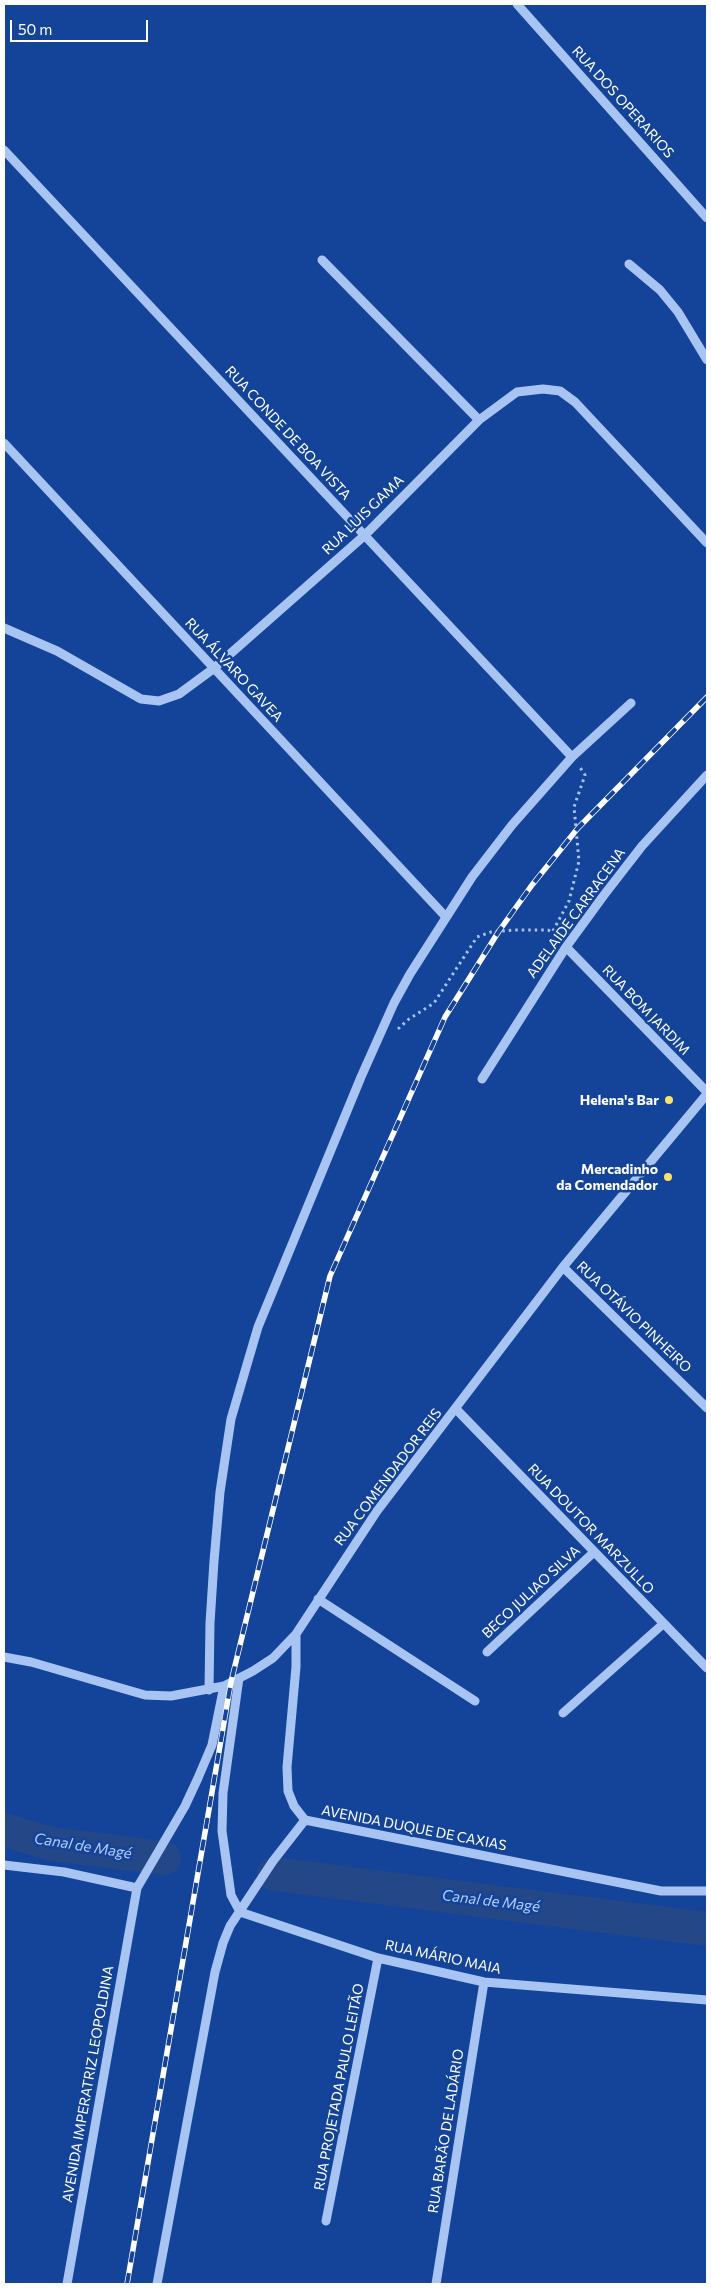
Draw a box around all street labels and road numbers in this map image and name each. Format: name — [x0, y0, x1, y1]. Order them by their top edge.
street label: RUA DOS OPERARIOS — [568, 43, 678, 161]
street label: RUA CONDE DE BOA VISTA — [222, 363, 354, 503]
street label: RUA LUIS GAMA — [319, 472, 407, 558]
street label: RUA ÁLVARO GAVEA — [182, 615, 286, 725]
street label: ADELAIDE CARRACENA — [523, 845, 629, 981]
street label: RUA BOM JARDIM — [599, 962, 693, 1058]
street label: RUA OTÁVIO PINHEIRO — [573, 1258, 695, 1376]
street label: RUA COMENDADOR REIS — [331, 1405, 445, 1549]
street label: RUA DOUTOR MARZULLO — [524, 1460, 658, 1598]
street label: BECO JULIAO SILVA — [478, 1542, 584, 1642]
street label: AVENIDA DUQUE DE CAXIAS — [320, 1802, 508, 1854]
street label: RUA MÁRIO MAIA — [383, 1936, 503, 1978]
street label: AVENIDA IMPERATRIZ LEOPOLDINA — [59, 1964, 117, 2204]
street label: RUA PROJETADA PAULO LEITÃO — [311, 1982, 367, 2192]
street label: RUA BARÃO DE LADÁRIO — [425, 2048, 467, 2214]

